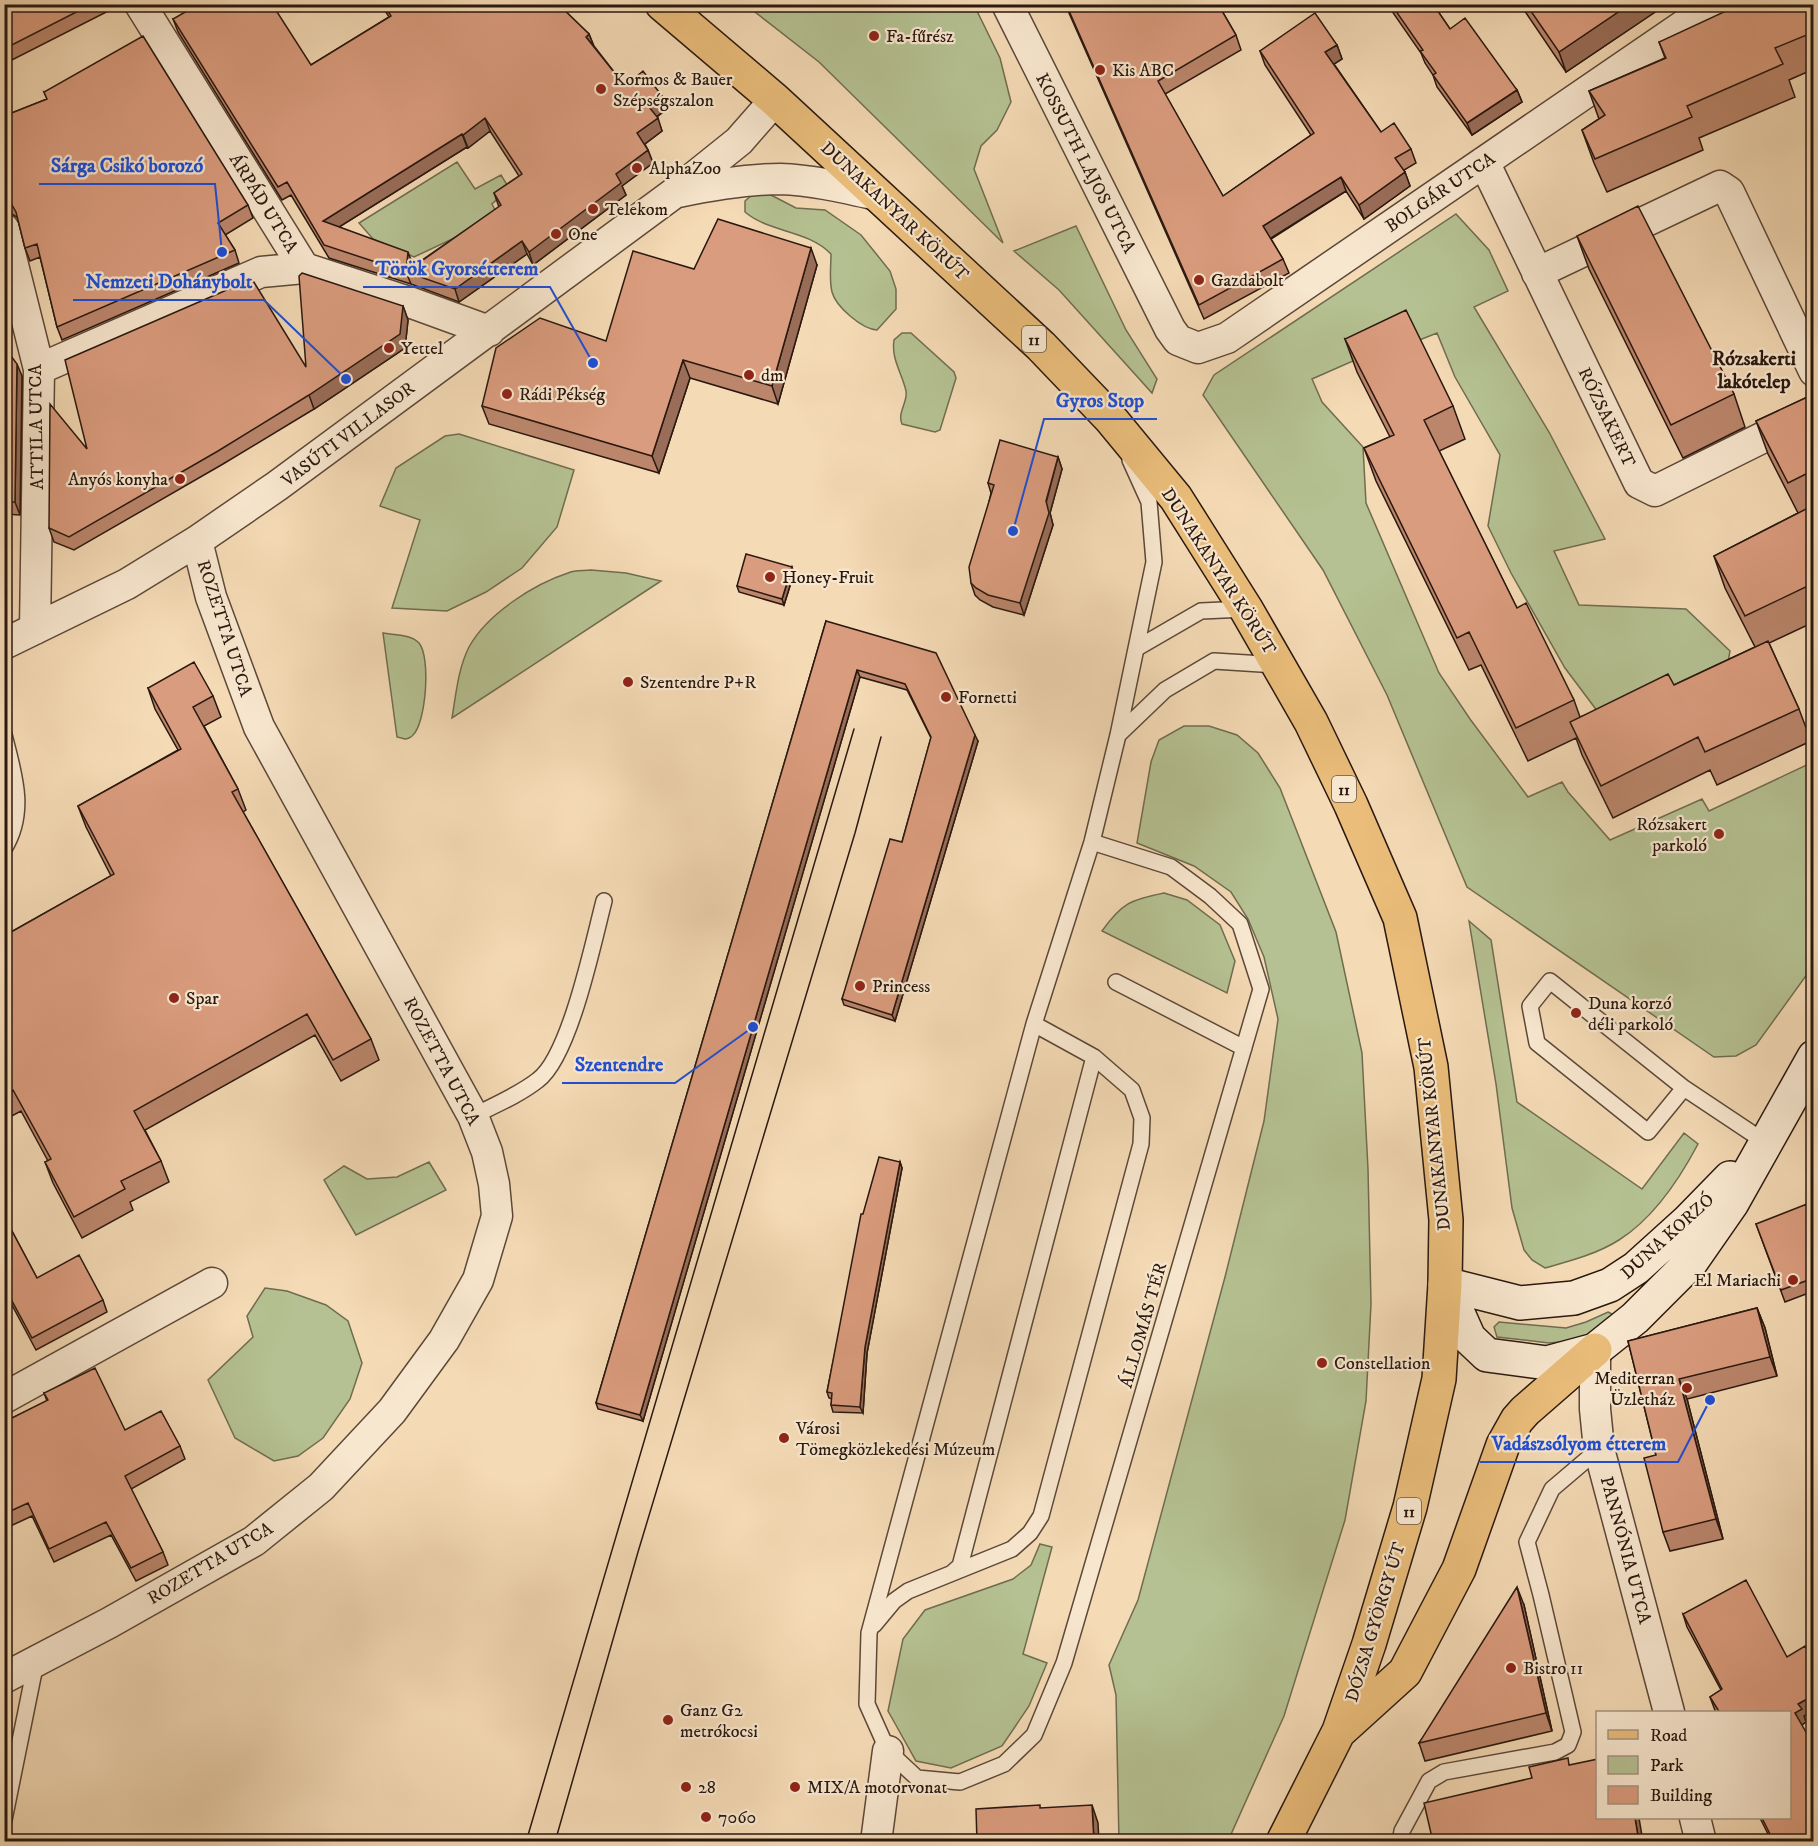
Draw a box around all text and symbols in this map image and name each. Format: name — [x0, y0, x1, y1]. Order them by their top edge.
place label: Fa-fűrész — [886, 26, 954, 48]
marker: Fa-fűrész — [867, 29, 881, 43]
place label: Kis ABC — [1112, 60, 1174, 82]
marker: Kis ABC — [1093, 63, 1107, 77]
place label: Kormos & Bauer Szépségszalon — [613, 69, 733, 112]
street label: KOSSUTH LAJOS UTCA — [1030, 70, 1140, 258]
marker: Kormos & Bauer Szépségszalon — [594, 82, 608, 96]
street label: DUNAKANYAR KÖRÚT — [816, 137, 974, 286]
callout: Sárga Csikó borozó — [39, 146, 215, 184]
street label: BOLGÁR UTCA — [1381, 147, 1500, 238]
street label: ÁRPÁD UTCA — [224, 149, 304, 258]
text: Sárga Csikó borozó — [51, 154, 203, 179]
place label: AlphaZoo — [649, 158, 721, 180]
marker: AlphaZoo — [630, 161, 644, 175]
place label: Telekom — [605, 199, 668, 221]
marker: Telekom — [586, 202, 600, 216]
place label: One — [568, 224, 598, 246]
marker: One — [549, 227, 563, 241]
callout: Török Gyorsétterem — [363, 249, 550, 287]
text: Török Gyorsétterem — [375, 257, 538, 282]
callout: Nemzeti Dohánybolt — [73, 262, 264, 300]
text: Nemzeti Dohánybolt — [86, 270, 253, 295]
place label: Gazdabolt — [1211, 270, 1284, 292]
marker: Gazdabolt — [1192, 273, 1206, 287]
road number: 11 — [1022, 326, 1046, 352]
place label: Yettel — [401, 338, 444, 360]
marker: Yettel — [382, 341, 396, 355]
district label: Rózsakerti lakótelep — [1712, 347, 1796, 395]
street label: ATTILA UTCA — [25, 363, 49, 490]
street label: RÓZSAKERT — [1573, 364, 1640, 471]
place label: dm — [761, 365, 784, 387]
marker: dm — [742, 368, 756, 382]
street label: VASÚTI VILLASOR — [276, 377, 420, 493]
callout: Gyros Stop — [1044, 381, 1157, 419]
place label: Rádi Pékség — [519, 384, 605, 406]
marker: Rádi Pékség — [500, 387, 514, 401]
text: Gyros Stop — [1056, 389, 1144, 414]
place label: Anyós konyha — [68, 469, 168, 491]
marker: Anyós konyha — [173, 472, 187, 486]
street label: DUNAKANYAR KÖRÚT — [1156, 484, 1281, 659]
street label: ROZETTA UTCA — [192, 557, 257, 700]
place label: Honey-Fruit — [782, 567, 874, 589]
marker: Honey-Fruit — [763, 570, 777, 584]
place label: Szentendre P+R — [640, 672, 756, 694]
marker: Szentendre P+R — [621, 675, 635, 689]
place label: Fornetti — [958, 687, 1017, 709]
marker: Fornetti — [939, 690, 953, 704]
road number: 11 — [1332, 776, 1356, 802]
place label: Rózsakert parkoló — [1636, 814, 1707, 857]
marker: Rózsakert parkoló — [1712, 827, 1726, 841]
place label: Princess — [872, 976, 930, 998]
marker: Princess — [853, 979, 867, 993]
place label: Spar — [186, 988, 219, 1010]
marker: Spar — [167, 991, 181, 1005]
street label: ROZETTA UTCA — [398, 993, 484, 1130]
place label: Duna korzó déli parkoló — [1588, 993, 1673, 1036]
marker: Duna korzó déli parkoló — [1569, 1006, 1583, 1020]
street label: DUNAKANYAR KÖRÚT — [1413, 1036, 1456, 1232]
callout: Szentendre — [562, 1045, 675, 1083]
text: Szentendre — [575, 1053, 664, 1078]
street label: DUNA KORZÓ — [1616, 1189, 1719, 1284]
street label: ÁLLOMÁS TÉR — [1115, 1260, 1172, 1391]
place label: El Mariachi — [1694, 1270, 1781, 1292]
marker: El Mariachi — [1786, 1273, 1800, 1287]
place label: Constellation — [1334, 1353, 1431, 1375]
marker: Constellation — [1315, 1356, 1329, 1370]
place label: Mediterran Üzletház — [1594, 1368, 1676, 1411]
marker: Mediterran Üzletház — [1680, 1381, 1694, 1395]
place label: Városi Tömegközlekedési Múzeum — [795, 1418, 995, 1461]
callout: Vadászsólyom étterem — [1480, 1424, 1678, 1462]
marker: Városi Tömegközlekedési Múzeum — [777, 1431, 791, 1445]
text: Vadászsólyom étterem — [1491, 1432, 1666, 1457]
street label: PANNÓNIA UTCA — [1595, 1474, 1655, 1627]
road number: 11 — [1397, 1498, 1421, 1524]
street label: ROZETTA UTCA — [144, 1518, 278, 1610]
street label: DÓZSA GYÖRGY ÚT — [1340, 1539, 1411, 1705]
place label: Bistro 11 — [1523, 1658, 1583, 1680]
marker: Bistro 11 — [1504, 1661, 1518, 1675]
place label: Ganz G2 metrókocsi — [680, 1700, 758, 1743]
legend — [1596, 1711, 1791, 1819]
marker: Ganz G2 metrókocsi — [661, 1713, 675, 1727]
text: Road — [1650, 1725, 1687, 1747]
text: Park — [1650, 1755, 1684, 1777]
place label: 28 — [698, 1777, 716, 1799]
place label: MIX/A motorvonat — [807, 1777, 947, 1799]
marker: 28 — [679, 1780, 693, 1794]
marker: MIX/A motorvonat — [788, 1780, 802, 1794]
text: Building — [1650, 1785, 1712, 1807]
place label: 7060 — [718, 1807, 756, 1829]
marker: 7060 — [699, 1810, 713, 1824]

